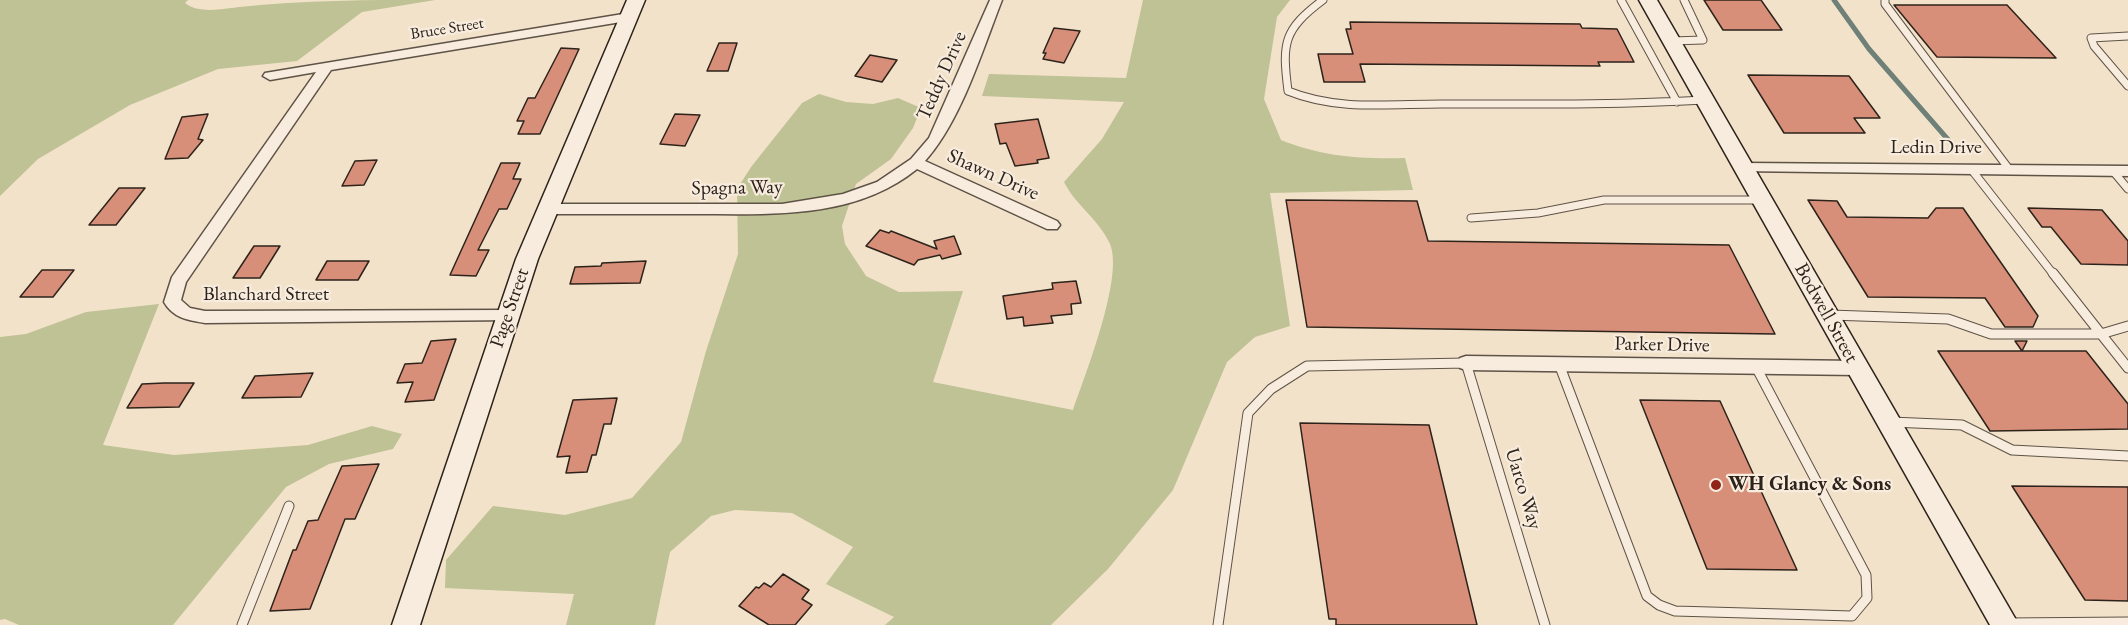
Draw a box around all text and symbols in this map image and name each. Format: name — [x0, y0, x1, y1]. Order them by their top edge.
street label: Bruce Street — [409, 14, 485, 44]
street label: Teddy Drive — [912, 28, 972, 124]
street label: Ledin Drive — [1890, 136, 1982, 160]
street label: Shawn Drive — [943, 144, 1043, 206]
street label: Spagna Way — [691, 175, 783, 201]
street label: Bodwell Street — [1789, 259, 1863, 367]
street label: Page Street — [485, 265, 535, 351]
street label: Blanchard Street — [203, 283, 329, 307]
street label: Parker Drive — [1614, 332, 1710, 358]
street label: Uarco Way — [1499, 445, 1547, 533]
place label: WH Glancy & Sons — [1728, 473, 1891, 497]
marker: WH Glancy & Sons — [1709, 478, 1723, 492]

